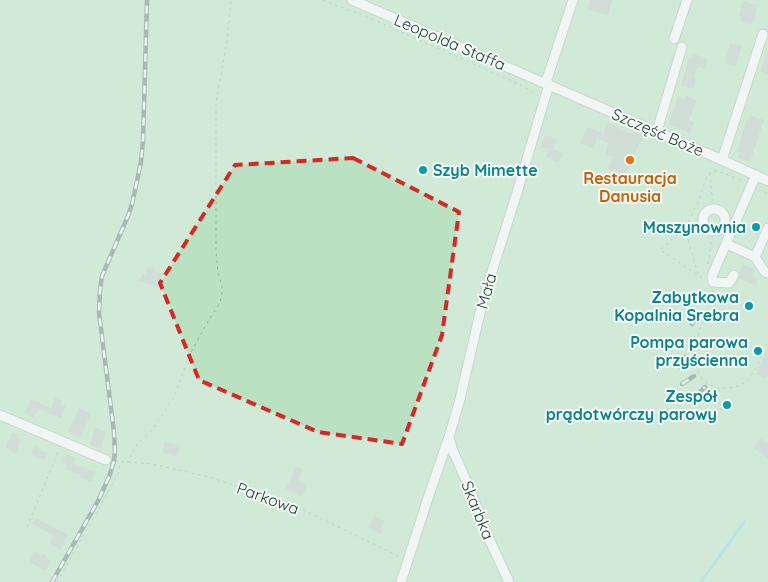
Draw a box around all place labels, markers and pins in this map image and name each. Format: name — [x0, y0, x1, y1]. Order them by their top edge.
marker: Restauracja Danusia — [624, 154, 636, 166]
place label: Szyb Mimette — [433, 160, 538, 180]
marker: Szyb Mimette — [417, 164, 429, 176]
place label: Restauracja Danusia — [583, 168, 677, 206]
place label: Maszynownia — [643, 217, 746, 237]
marker: Maszynownia — [750, 221, 762, 233]
place label: Zabytkowa Kopalnia Srebra — [614, 287, 739, 325]
marker: Zabytkowa Kopalnia Srebra — [743, 300, 755, 312]
place label: Pompa parowa przyścienna — [630, 332, 748, 370]
marker: Pompa parowa przyścienna — [752, 345, 764, 357]
place label: Zespół prądotwórczy parowy — [546, 386, 718, 424]
marker: Zespół prądotwórczy parowy — [721, 399, 733, 411]

